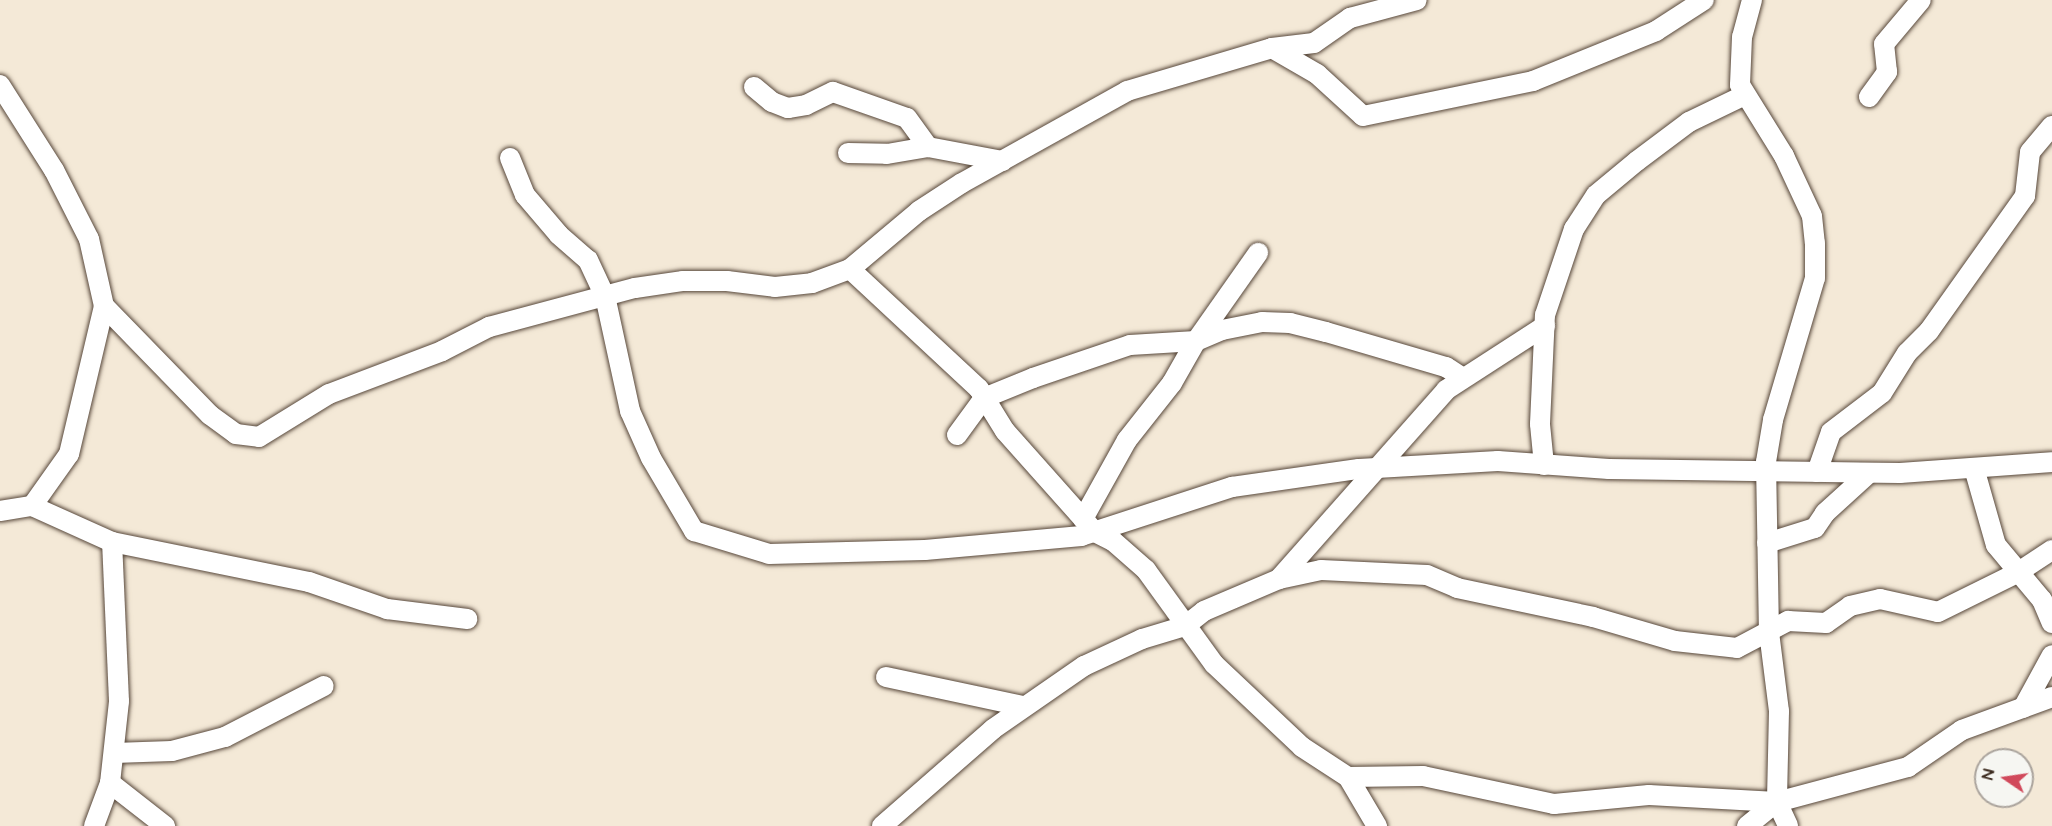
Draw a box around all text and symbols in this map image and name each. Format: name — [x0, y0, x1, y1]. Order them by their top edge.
north arrow — [1974, 748, 2034, 808]
text: N — [1977, 767, 2000, 782]

